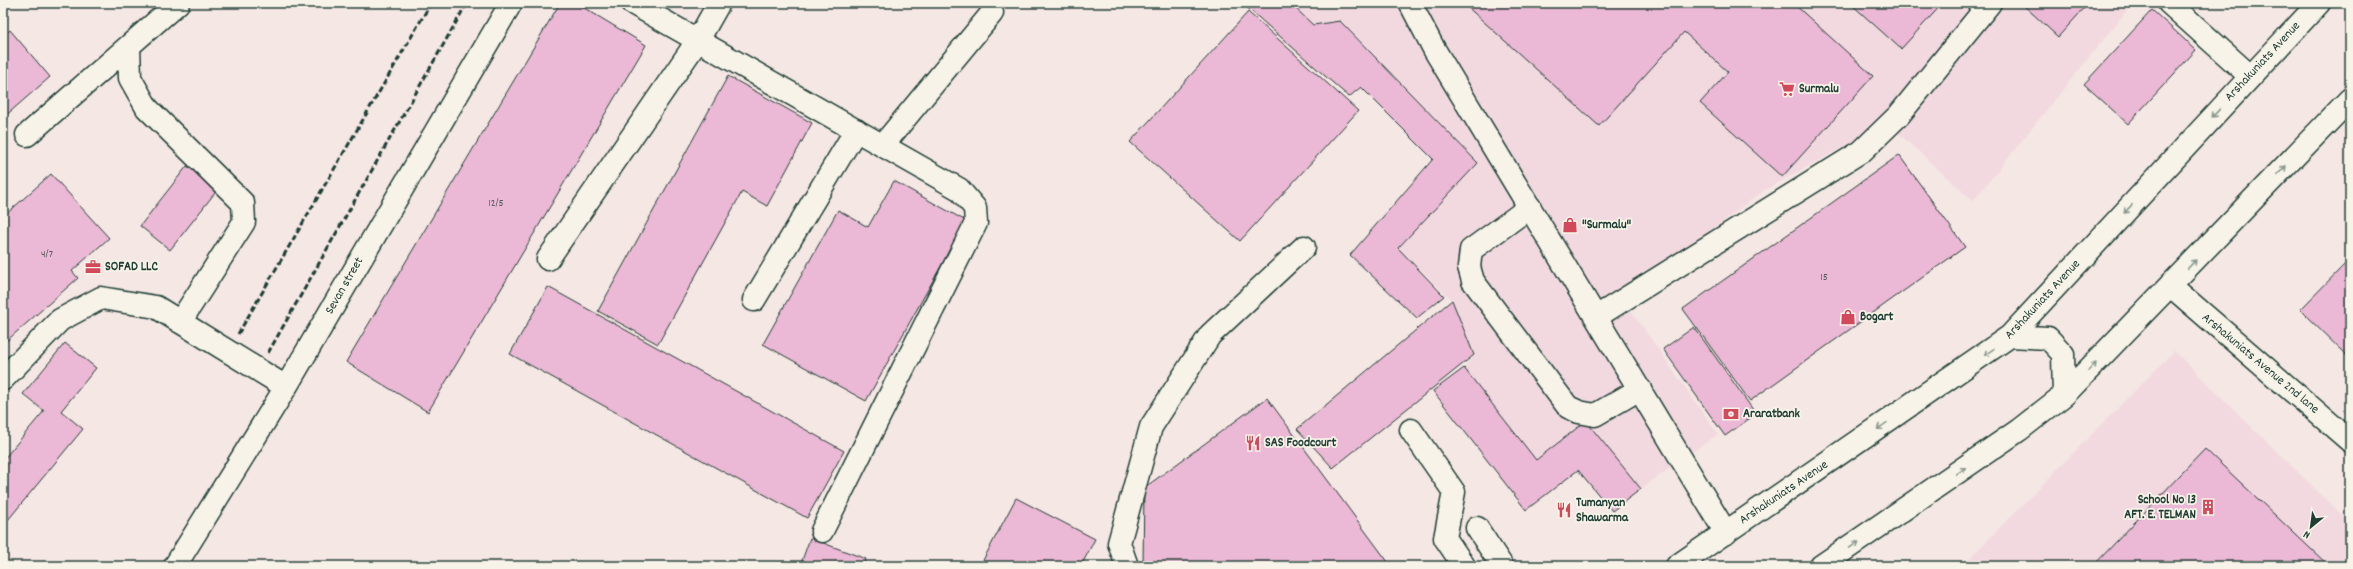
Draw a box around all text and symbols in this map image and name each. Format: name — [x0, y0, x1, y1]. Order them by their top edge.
street label: Arshakuniats Avenue — [2221, 17, 2305, 106]
supermarket icon: Surmalu — [1778, 80, 1796, 98]
place label: Surmalu — [1799, 80, 1839, 99]
one-way arrow — [2211, 108, 2220, 118]
one-way arrow — [2278, 165, 2287, 175]
house number: 12/5 — [488, 196, 504, 212]
one-way arrow — [2123, 204, 2132, 214]
shop icon: "Surmalu" — [1561, 216, 1579, 234]
place label: "Surmalu" — [1582, 216, 1632, 235]
house number: 4/7 — [41, 247, 53, 263]
street label: Sevan street — [321, 254, 369, 318]
street label: Arshakuniats Avenue — [2001, 255, 2085, 344]
office icon: SOFAD LLC — [84, 258, 102, 276]
place label: SOFAD LLC — [105, 258, 158, 277]
one-way arrow — [2188, 259, 2197, 269]
house number: 15 — [1820, 270, 1828, 286]
shop icon: Bogart — [1839, 308, 1857, 326]
place label: Bogart — [1860, 308, 1894, 327]
street label: Arshakuniats Avenue 2nd lane — [2197, 309, 2323, 419]
one-way arrow — [1983, 348, 1994, 356]
one-way arrow — [2087, 362, 2096, 372]
bank icon: Araratbank — [1722, 405, 1740, 423]
place label: Araratbank — [1743, 405, 1800, 424]
one-way arrow — [1877, 422, 1888, 430]
restaurant icon: SAS Foodcourt — [1244, 434, 1262, 452]
place label: SAS Foodcourt — [1265, 434, 1336, 453]
street label: Arshakuniats Avenue — [1736, 456, 1833, 530]
one-way arrow — [1955, 467, 1966, 475]
place label: School No 13 AFT. E. TELMAN — [2124, 491, 2196, 525]
place label: Tumanyan Shawarma — [1576, 494, 1629, 528]
building icon: School No 13 AFT. E. TELMAN — [2199, 498, 2217, 516]
restaurant icon: Tumanyan Shawarma — [1555, 501, 1573, 519]
north arrow — [2291, 507, 2331, 547]
text: N — [2300, 525, 2313, 542]
one-way arrow — [1848, 540, 1860, 548]

